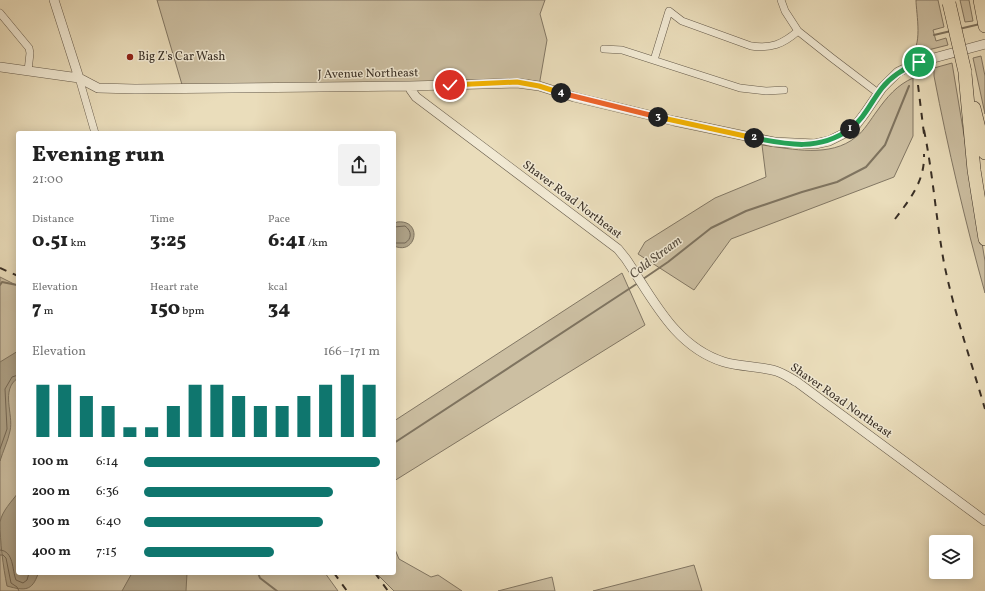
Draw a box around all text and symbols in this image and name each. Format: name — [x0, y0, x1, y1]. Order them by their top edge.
pin — [902, 45, 936, 79]
place label: Big Z's Car Wash — [138, 49, 225, 65]
icon: arrive — [908, 51, 930, 73]
marker: Big Z's Car Wash — [125, 52, 135, 62]
street label: J Avenue Northeast — [318, 65, 418, 83]
pin — [433, 68, 467, 102]
icon: check — [439, 74, 461, 96]
pin: 4 — [551, 83, 571, 103]
text: 4 — [558, 85, 564, 100]
pin: 3 — [648, 107, 668, 127]
text: 3 — [655, 109, 661, 124]
pin: 1 — [840, 119, 860, 139]
text: 1 — [848, 121, 852, 136]
pin: 2 — [744, 128, 764, 148]
text: 2 — [751, 130, 757, 145]
text: Evening run — [32, 140, 165, 171]
button: share — [338, 144, 380, 186]
street label: Shaver Road Northeast — [519, 157, 625, 243]
text: 21:00 — [32, 171, 63, 189]
text: Distance — [32, 212, 74, 227]
text: Time — [150, 212, 174, 227]
text: Pace — [268, 212, 290, 227]
text: 0.51 — [32, 227, 68, 255]
text: 3:25 — [150, 227, 186, 255]
text: 6:41 — [268, 227, 306, 255]
water label: Cold Stream — [626, 232, 686, 284]
text: km — [68, 236, 86, 251]
text: /km — [306, 236, 328, 251]
text: Elevation — [32, 280, 78, 295]
text: Heart rate — [150, 280, 199, 295]
text: kcal — [268, 280, 288, 295]
text: 7 — [32, 295, 42, 323]
text: 150 — [150, 295, 180, 323]
text: 34 — [268, 295, 290, 323]
text: m — [42, 304, 53, 319]
text: bpm — [180, 304, 204, 319]
text: Elevation — [32, 343, 86, 361]
text: 166–171 m — [324, 343, 380, 361]
street label: Shaver Road Northeast — [787, 360, 895, 442]
text: 100 m — [32, 453, 69, 471]
text: 6:14 — [96, 453, 118, 471]
text: 200 m — [32, 483, 70, 501]
text: 6:36 — [96, 483, 119, 501]
text: 300 m — [32, 513, 70, 531]
text: 6:40 — [96, 513, 121, 531]
map controls — [929, 535, 973, 579]
button: layers — [929, 535, 973, 579]
text: 400 m — [32, 543, 71, 561]
text: 7:15 — [96, 543, 117, 561]

